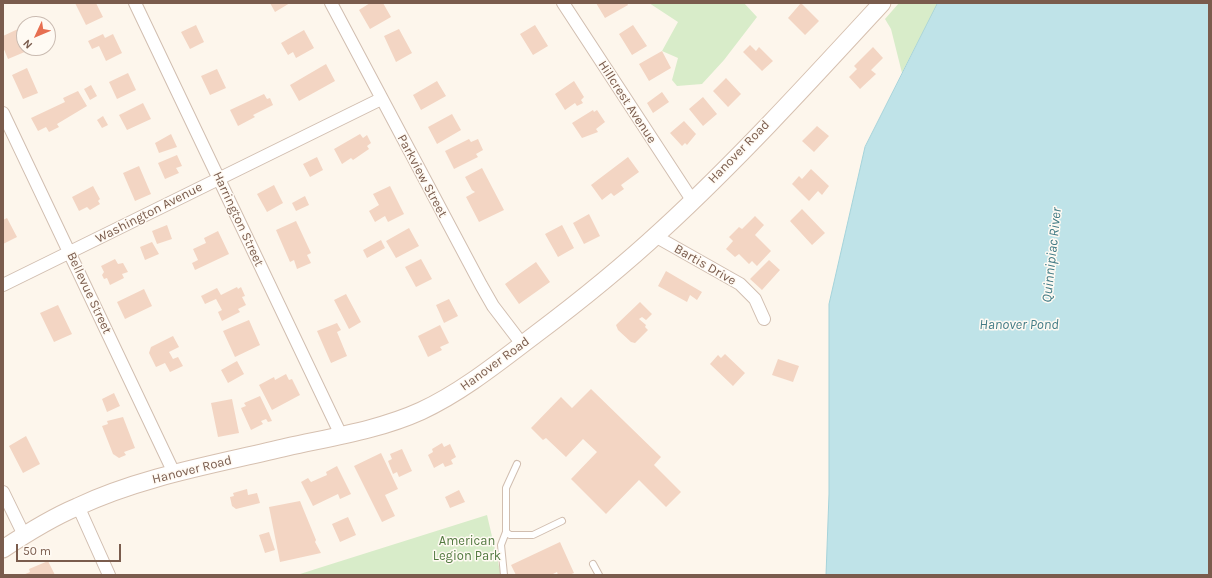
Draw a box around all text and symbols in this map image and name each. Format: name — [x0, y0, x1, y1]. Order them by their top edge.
north arrow — [16, 16, 56, 56]
text: N — [20, 37, 35, 51]
street label: Hillcrest Avenue — [594, 58, 660, 146]
street label: Hanover Road — [705, 117, 773, 187]
street label: Parkview Street — [394, 132, 450, 220]
street label: Harrington Street — [209, 169, 267, 269]
street label: Washington Avenue — [93, 179, 205, 247]
water label: Quinnipiac River — [1039, 207, 1065, 303]
street label: Bartis Drive — [671, 241, 739, 289]
street label: Bellevue Street — [63, 250, 115, 336]
water label: Hanover Pond — [979, 317, 1059, 333]
street label: Hanover Road — [457, 334, 533, 394]
street label: Hanover Road — [150, 453, 234, 487]
park label: American Legion Park — [433, 533, 501, 564]
scale bar — [18, 536, 123, 562]
text: 50 m — [23, 544, 51, 558]

